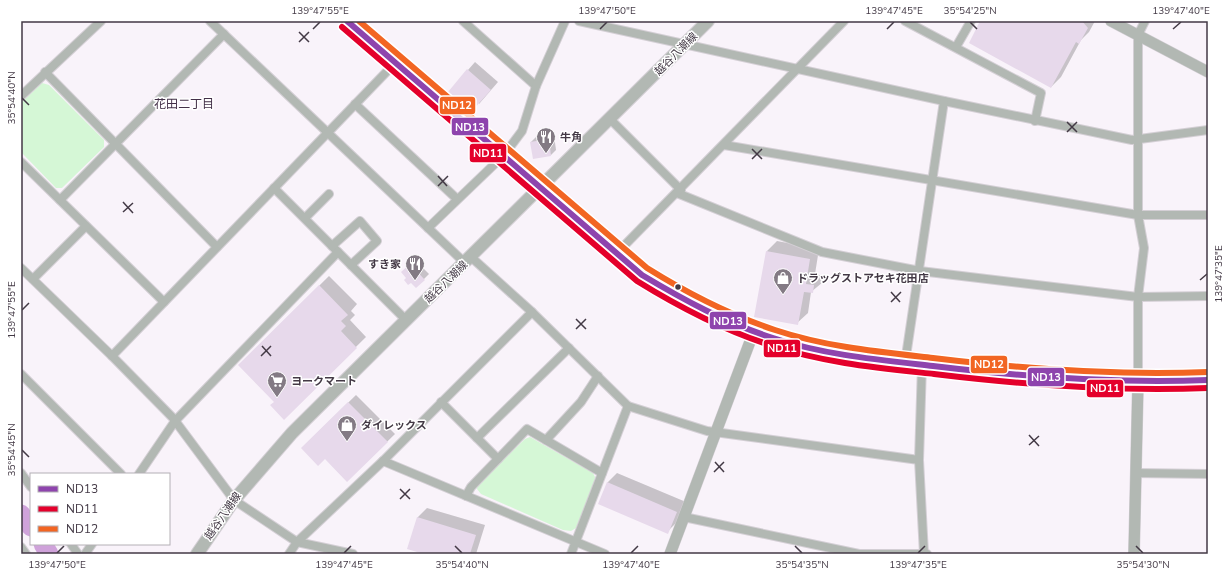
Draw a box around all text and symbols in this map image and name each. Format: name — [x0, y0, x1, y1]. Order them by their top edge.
text: 139°47'55"E — [291, 4, 349, 18]
text: 139°47'50"E — [578, 4, 636, 18]
text: 139°47'45"E — [865, 4, 923, 18]
text: 35°54'25"N — [943, 4, 997, 18]
text: 139°47'40"E — [1152, 4, 1210, 18]
street label: 越谷八潮線 — [651, 29, 701, 79]
text: 35°54'40"N — [5, 71, 19, 125]
district label: 花田二丁目 — [154, 96, 214, 112]
line badge: ND12 — [439, 96, 476, 115]
text: ND12 — [442, 98, 472, 113]
line badge: ND13 — [451, 117, 489, 136]
text: ND13 — [455, 120, 485, 135]
restaurant icon: 牛角 — [535, 126, 557, 154]
place label: 牛角 — [560, 130, 582, 145]
line badge: ND11 — [469, 143, 507, 163]
text: ND11 — [473, 146, 503, 161]
text: 139°47'35"E — [1212, 245, 1226, 303]
restaurant icon: すき家 — [404, 253, 426, 281]
place label: すき家 — [368, 257, 401, 272]
street label: 越谷八潮線 — [421, 258, 471, 306]
shop icon: ドラッグストアセキ花田店 — [772, 267, 794, 295]
place label: ドラッグストアセキ花田店 — [797, 271, 929, 286]
text: 139°47'55"E — [5, 281, 19, 339]
unlabelled marker — [673, 282, 683, 292]
line badge: ND13 — [709, 311, 747, 330]
text: ND13 — [713, 314, 743, 329]
line badge: ND11 — [763, 339, 801, 358]
text: ND11 — [767, 341, 797, 356]
line badge: ND12 — [970, 355, 1008, 374]
text: ND12 — [974, 357, 1004, 372]
line badge: ND13 — [1027, 367, 1065, 387]
supermarket icon: ヨークマート — [266, 370, 288, 398]
text: ND13 — [1031, 370, 1061, 385]
place label: ヨークマート — [291, 374, 357, 389]
line badge: ND11 — [1086, 379, 1124, 398]
text: ND11 — [1090, 381, 1120, 396]
shop icon: ダイレックス — [336, 414, 358, 442]
place label: ダイレックス — [361, 418, 427, 433]
text: 35°54'45"N — [5, 423, 19, 477]
legend — [30, 473, 170, 545]
text: ND13 — [66, 481, 98, 497]
street label: 越谷八潮線 — [201, 489, 245, 543]
text: ND11 — [66, 501, 98, 517]
text: ND12 — [66, 521, 98, 537]
text: 139°47'50"E — [28, 558, 86, 572]
text: 139°47'45"E — [315, 558, 373, 572]
text: 35°54'40"N — [435, 558, 489, 572]
text: 139°47'40"E — [602, 558, 660, 572]
text: 35°54'35"N — [775, 558, 829, 572]
text: 139°47'35"E — [889, 558, 947, 572]
text: 35°54'30"N — [1116, 558, 1170, 572]

